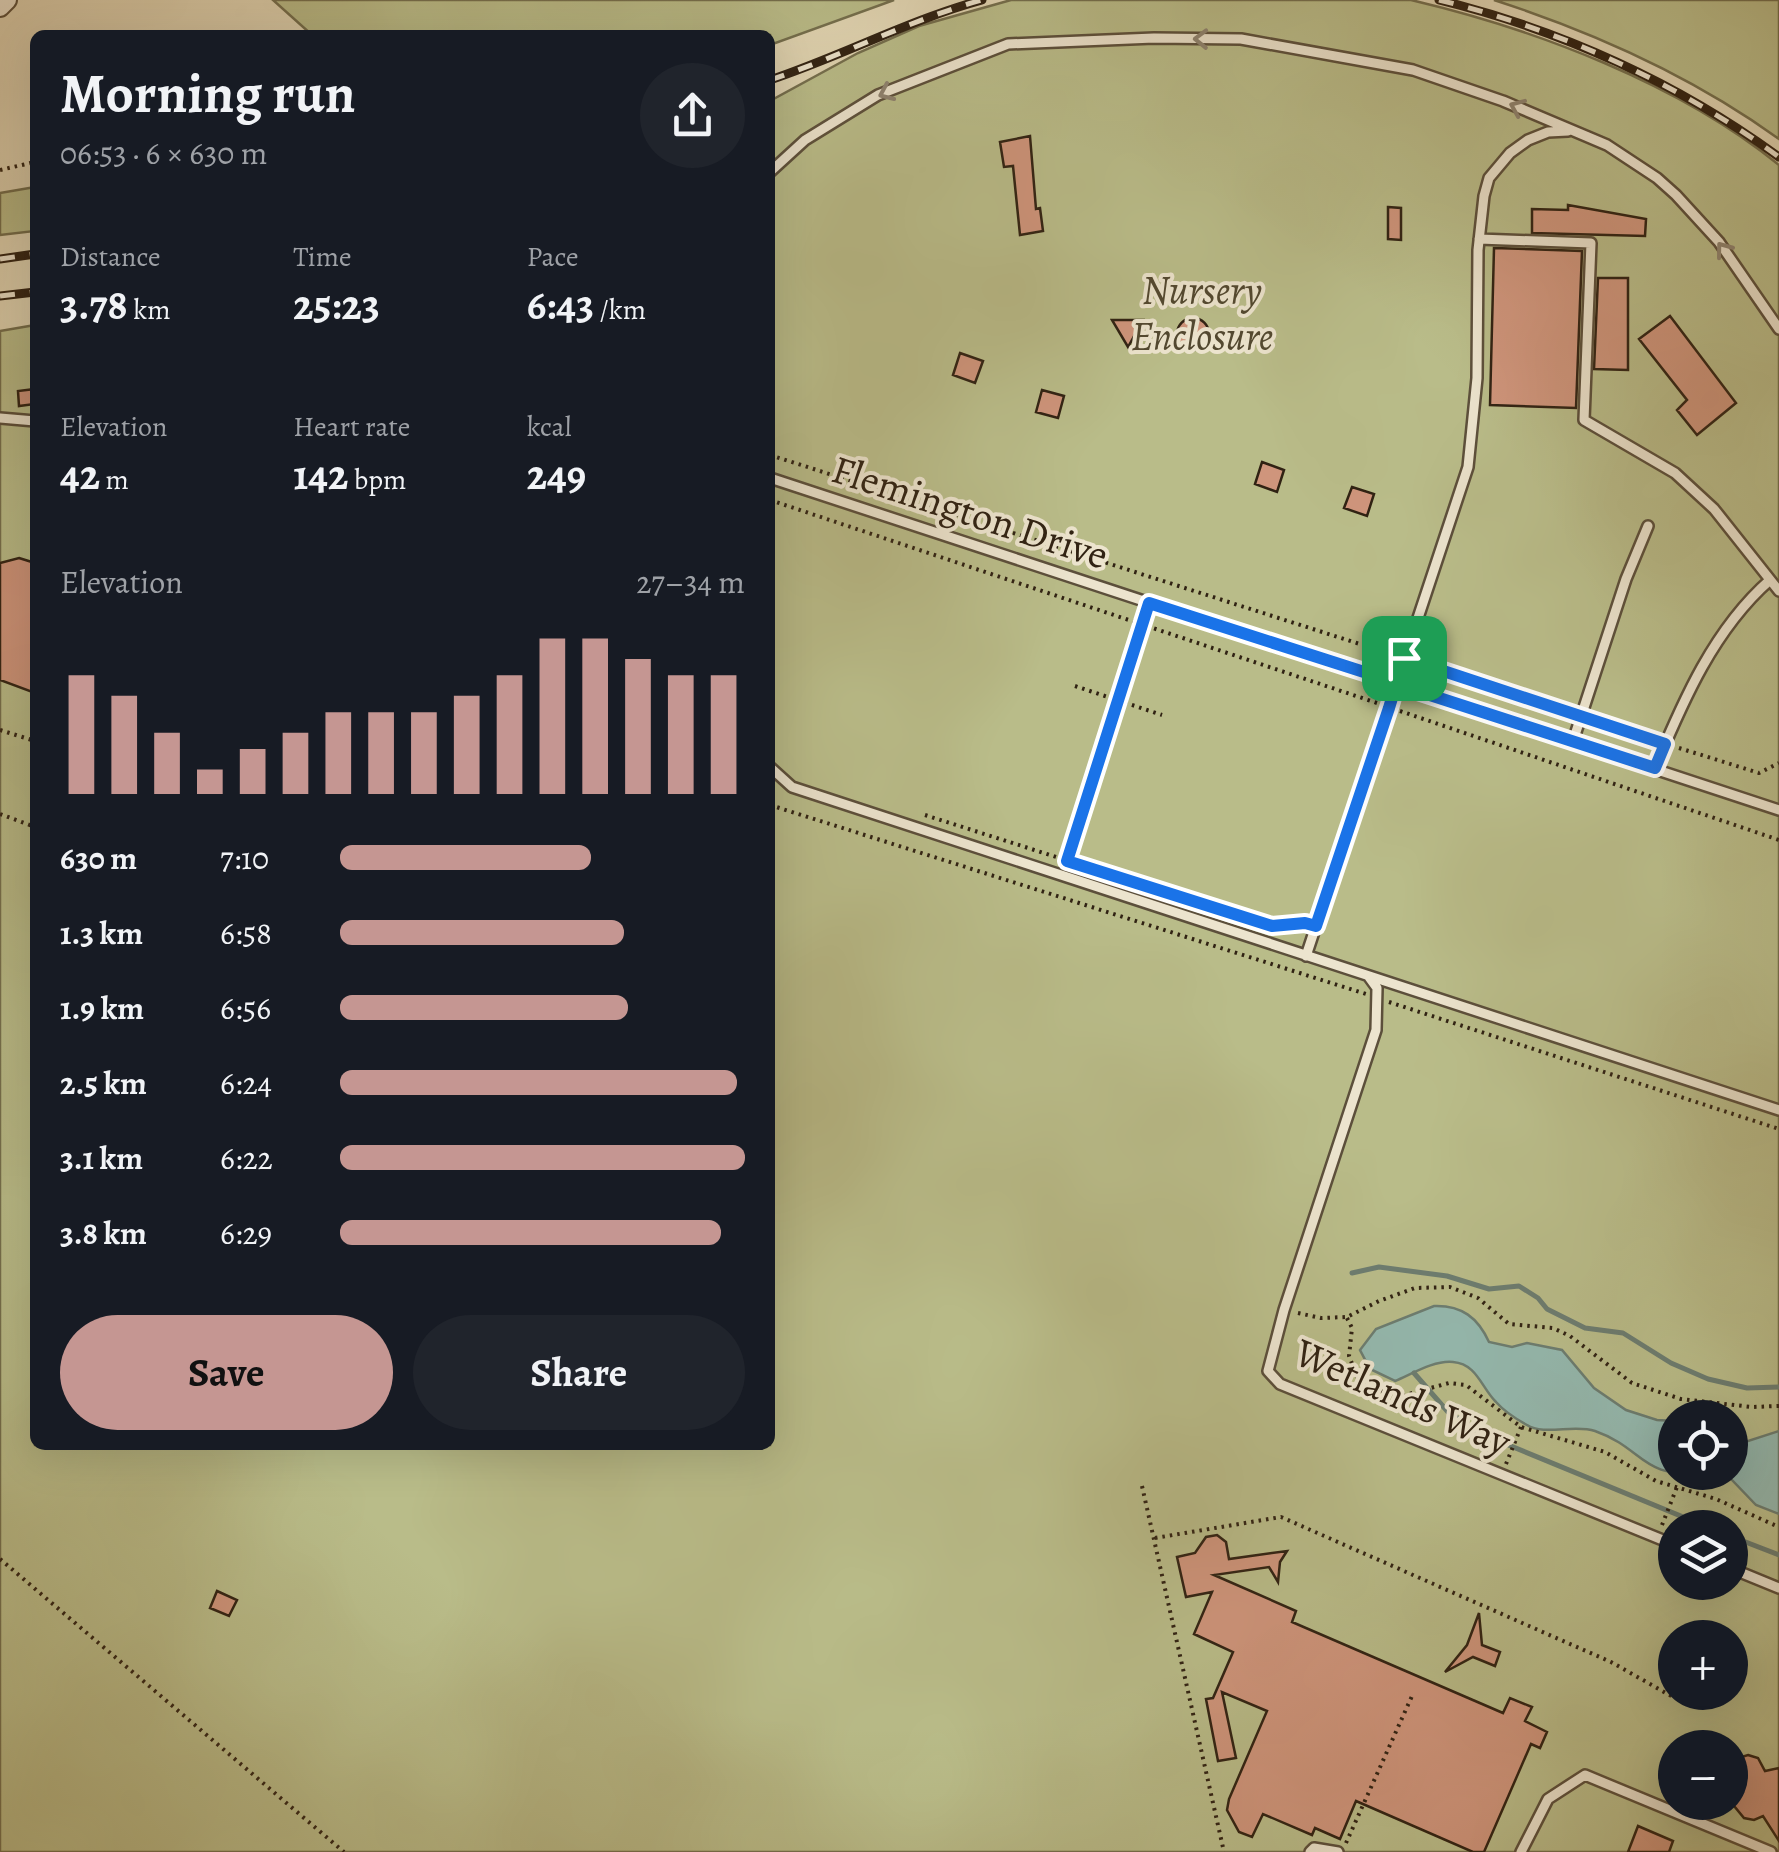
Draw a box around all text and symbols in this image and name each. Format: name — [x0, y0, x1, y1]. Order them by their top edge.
one-way arrow — [1193, 28, 1209, 49]
text: Morning run — [60, 56, 355, 131]
button: share — [640, 63, 745, 168]
one-way arrow — [878, 81, 896, 101]
one-way arrow — [1509, 99, 1527, 119]
text: 06:53 · 6 × 630 m — [60, 131, 267, 175]
text: Distance — [60, 238, 160, 276]
text: Time — [293, 238, 352, 276]
text: Pace — [527, 238, 579, 276]
one-way arrow — [1717, 242, 1734, 260]
park label: Nursery Enclosure — [1131, 263, 1273, 364]
text: 3.78 — [60, 276, 128, 333]
text: 25:23 — [293, 276, 380, 333]
text: 6:43 — [527, 276, 594, 333]
text: km — [128, 291, 170, 329]
text: /km — [594, 291, 646, 329]
text: Elevation — [60, 408, 167, 446]
text: Heart rate — [293, 408, 410, 446]
text: kcal — [527, 408, 572, 446]
street label: Flemington Drive — [825, 441, 1115, 583]
text: 42 — [60, 446, 100, 503]
text: 142 — [293, 446, 348, 503]
text: 249 — [527, 446, 586, 503]
text: m — [100, 461, 129, 499]
text: bpm — [348, 461, 406, 499]
text: Elevation — [60, 560, 183, 604]
text: 27–34 m — [636, 560, 745, 604]
pin — [1362, 616, 1447, 701]
icon: arrive — [1377, 631, 1432, 686]
text: 630 m — [60, 836, 137, 880]
text: 7:10 — [220, 836, 269, 880]
text: 1.3 km — [60, 911, 143, 955]
text: 6:58 — [220, 911, 272, 955]
text: 1.9 km — [60, 986, 144, 1030]
text: 6:56 — [220, 986, 271, 1030]
text: 2.5 km — [60, 1061, 147, 1105]
text: 6:24 — [220, 1061, 272, 1105]
text: 3.1 km — [60, 1136, 143, 1180]
text: 6:22 — [220, 1136, 273, 1180]
text: 3.8 km — [60, 1211, 147, 1255]
text: 6:29 — [220, 1211, 272, 1255]
button: Save — [60, 1315, 393, 1430]
button: Share — [413, 1315, 745, 1430]
street label: Wetlands Way — [1285, 1324, 1521, 1470]
map controls — [1658, 1400, 1748, 1820]
button: locate — [1658, 1400, 1748, 1490]
button: layers — [1658, 1510, 1748, 1600]
button: + — [1658, 1620, 1748, 1710]
button: − — [1658, 1730, 1748, 1820]

